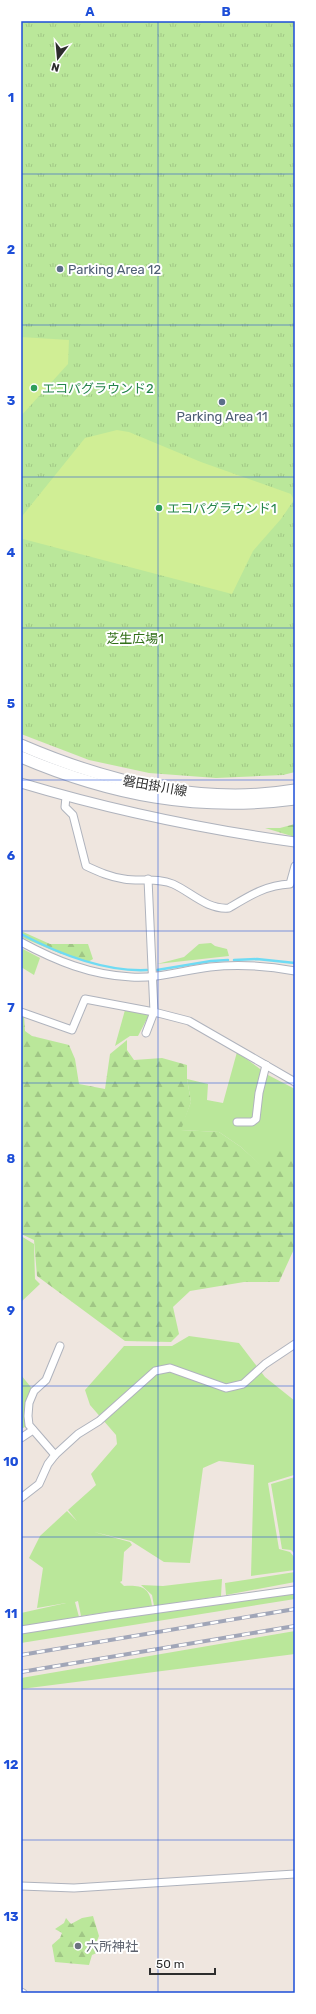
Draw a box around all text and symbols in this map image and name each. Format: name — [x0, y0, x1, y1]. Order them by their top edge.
text: A — [85, 4, 95, 19]
text: B — [221, 4, 231, 19]
north arrow — [38, 38, 78, 78]
text: N — [50, 60, 61, 74]
text: 1 — [8, 90, 14, 105]
text: 2 — [7, 242, 15, 257]
place label: Parking Area 12 — [68, 262, 161, 278]
marker: Parking Area 12 — [55, 264, 65, 274]
place label: エコパグラウンド2 — [42, 381, 154, 396]
marker: エコパグラウンド2 — [29, 383, 39, 393]
text: 3 — [7, 393, 16, 408]
marker: Parking Area 11 — [217, 397, 227, 407]
place label: Parking Area 11 — [177, 409, 267, 425]
place label: エコパグラウンド1 — [167, 501, 277, 516]
marker: エコパグラウンド1 — [154, 503, 164, 513]
text: 4 — [7, 545, 16, 560]
park label: 芝生広場1 — [106, 631, 164, 646]
text: 5 — [7, 696, 15, 711]
street label: 磐田掛川線 — [122, 773, 188, 799]
text: 6 — [7, 848, 16, 863]
text: 7 — [7, 1000, 15, 1015]
text: 8 — [7, 1151, 16, 1166]
text: 9 — [7, 1303, 15, 1318]
text: 10 — [3, 1454, 19, 1469]
text: 11 — [5, 1606, 17, 1621]
text: 12 — [4, 1757, 18, 1772]
text: 13 — [3, 1909, 19, 1924]
place label: 六所神社 — [86, 1939, 138, 1954]
marker: 六所神社 — [73, 1941, 83, 1951]
scale bar — [150, 1950, 215, 1976]
text: 50 m — [156, 1957, 184, 1971]

